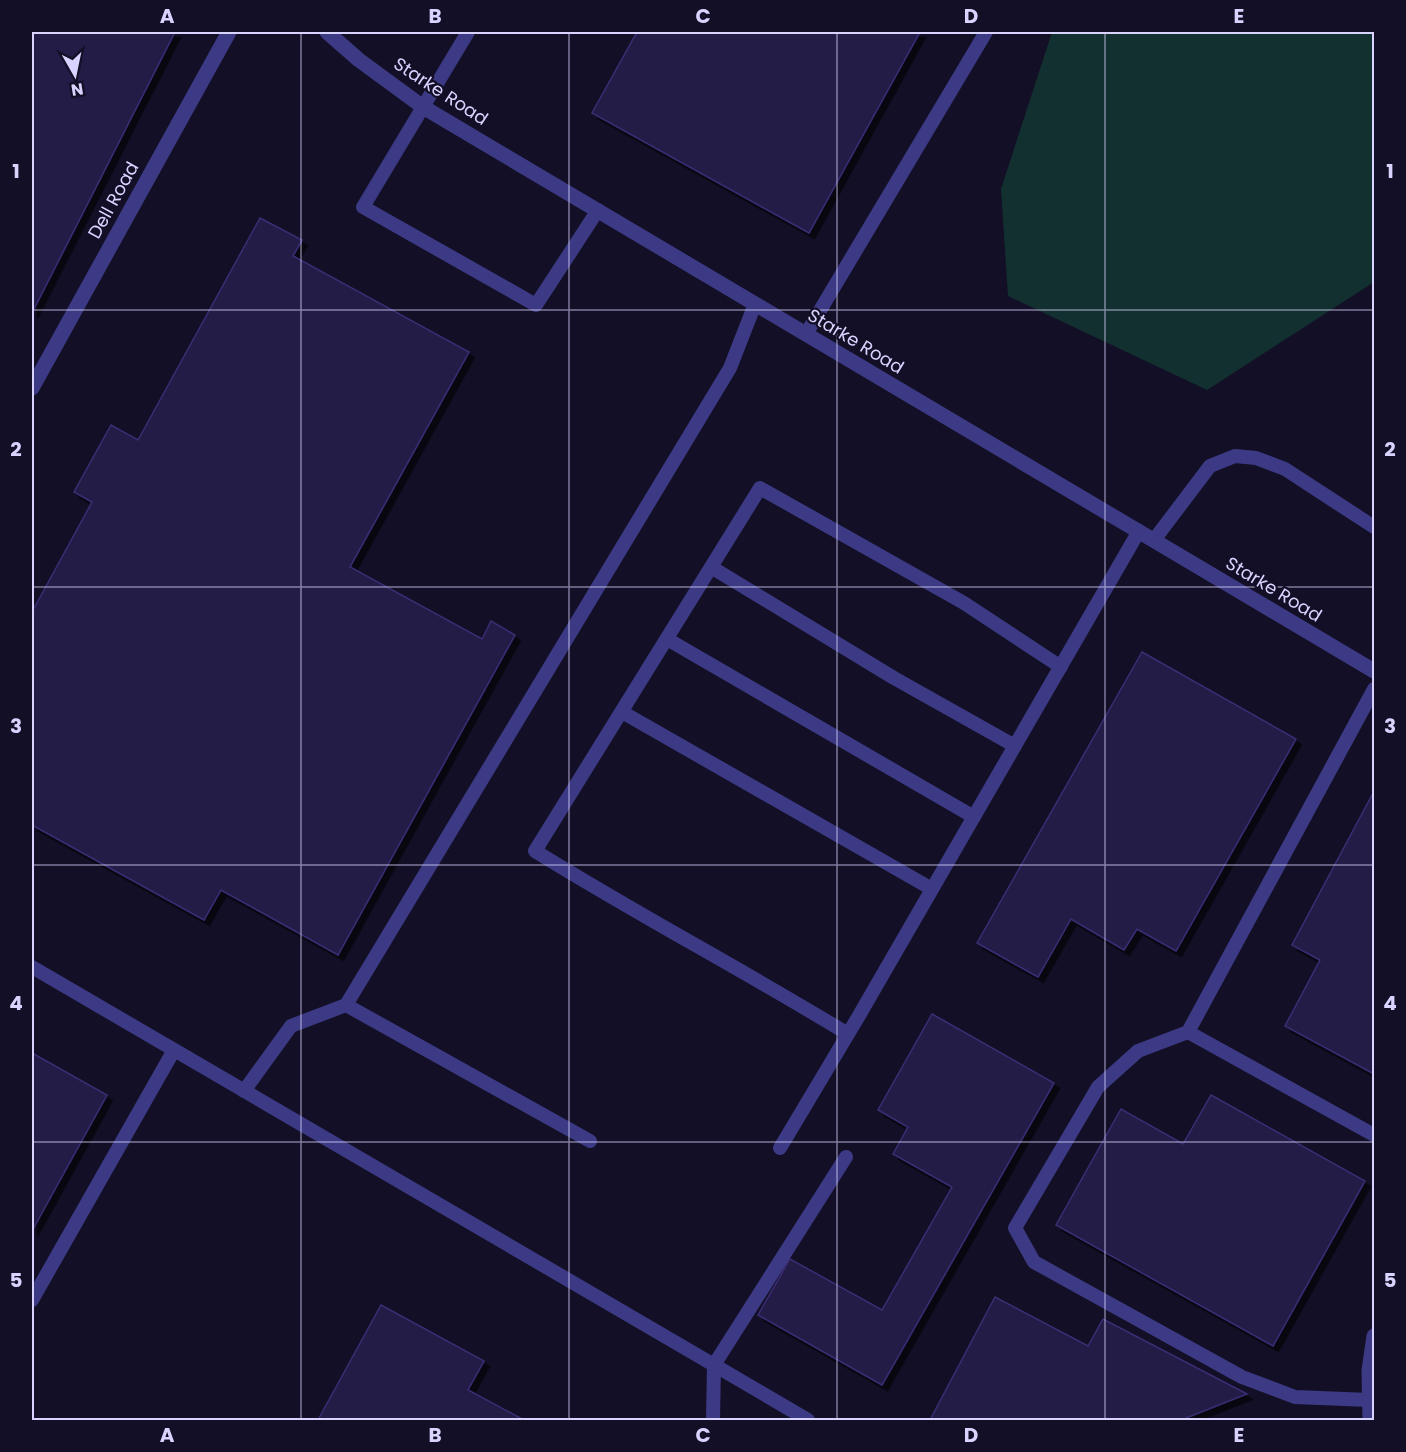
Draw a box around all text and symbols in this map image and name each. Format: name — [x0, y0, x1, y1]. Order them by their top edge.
text: A — [160, 2, 175, 30]
text: B — [428, 2, 442, 30]
text: C — [695, 2, 711, 30]
text: D — [964, 2, 978, 30]
text: E — [1234, 2, 1244, 30]
north arrow — [45, 45, 105, 105]
street label: Starke Road — [389, 51, 493, 131]
text: N — [70, 77, 85, 102]
text: 1 — [12, 157, 20, 185]
street label: Dell Road — [82, 157, 144, 243]
text: 1 — [1386, 157, 1394, 185]
street label: Starke Road — [803, 302, 909, 380]
text: 2 — [10, 435, 22, 463]
text: 2 — [1384, 435, 1396, 463]
street label: Starke Road — [1221, 550, 1327, 628]
text: 3 — [10, 712, 22, 740]
text: 3 — [1384, 712, 1396, 740]
text: 4 — [9, 989, 23, 1017]
text: 4 — [1383, 989, 1397, 1017]
text: 5 — [10, 1266, 23, 1294]
text: 5 — [1384, 1266, 1397, 1294]
text: A — [160, 1421, 175, 1449]
text: B — [428, 1421, 442, 1449]
text: C — [695, 1421, 711, 1449]
text: D — [964, 1421, 978, 1449]
text: E — [1234, 1421, 1244, 1449]

